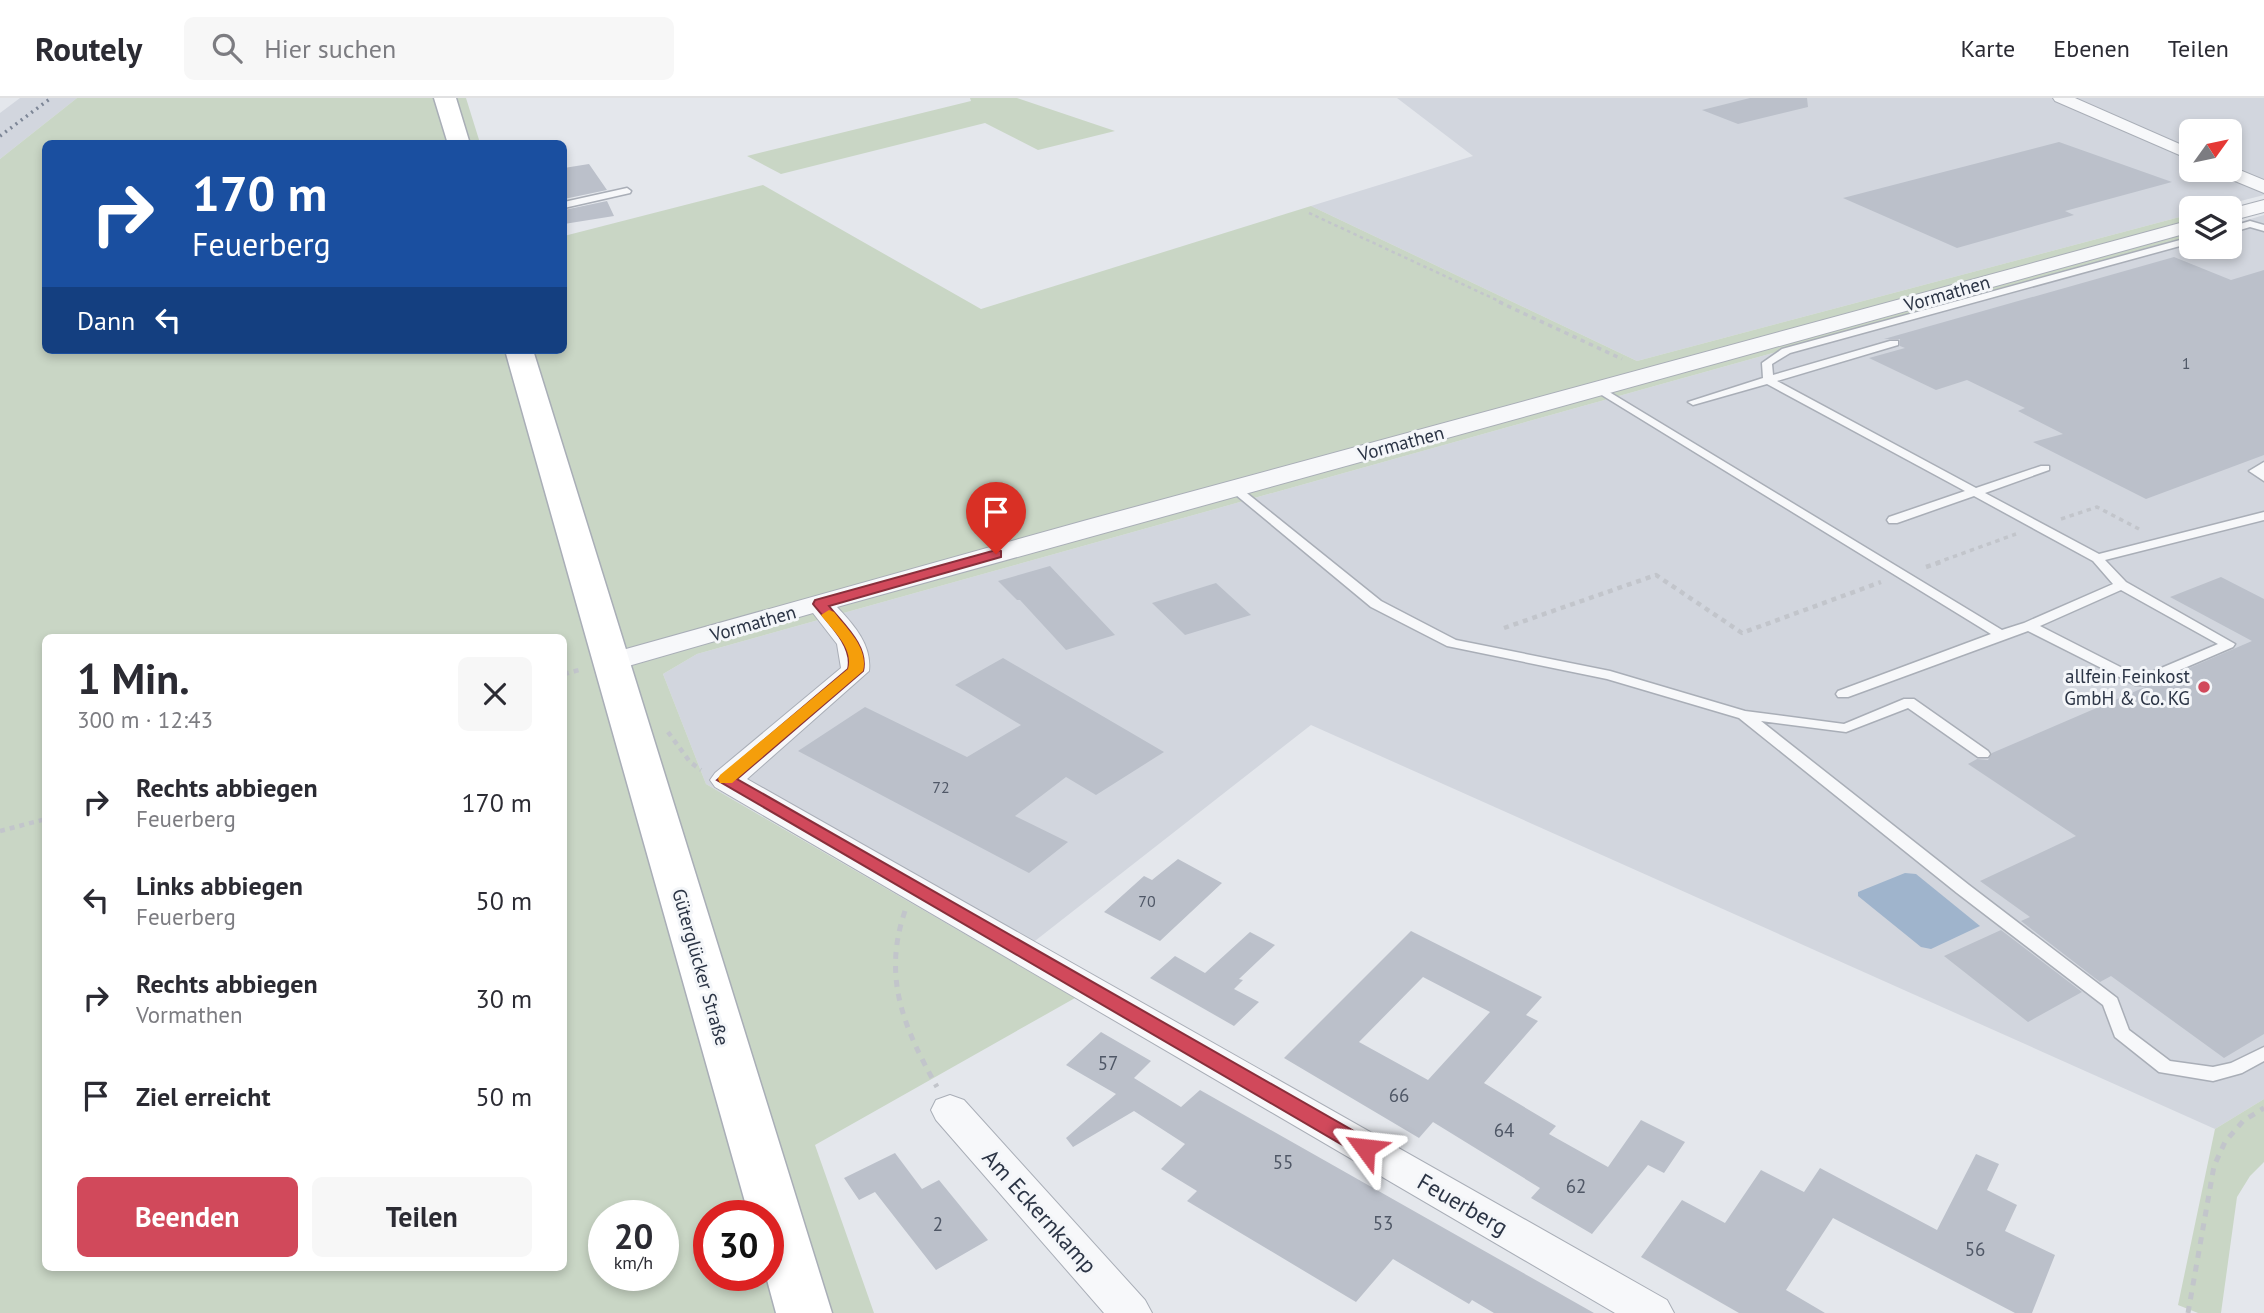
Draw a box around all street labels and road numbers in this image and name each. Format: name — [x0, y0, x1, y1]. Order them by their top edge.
street label: Vormathen — [1900, 269, 1993, 317]
street label: Vormathen — [1354, 420, 1447, 466]
street label: Vormathen — [706, 599, 799, 647]
street label: Güterglücker Straße — [667, 886, 735, 1048]
street label: Am Eckernkamp — [977, 1143, 1103, 1279]
street label: Feuerberg — [1413, 1167, 1513, 1241]

